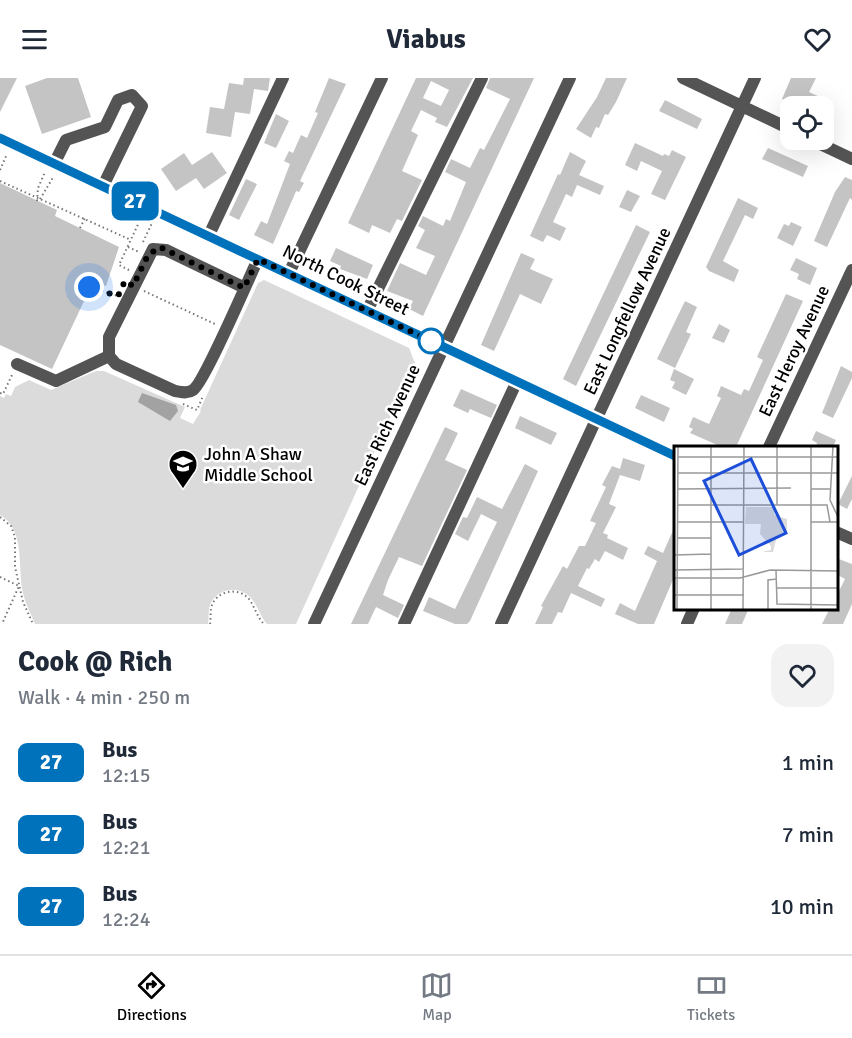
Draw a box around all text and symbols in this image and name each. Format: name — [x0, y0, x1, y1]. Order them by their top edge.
icon: menu — [18, 23, 51, 56]
text: Viabus — [386, 23, 466, 56]
icon: heart — [801, 23, 834, 56]
map controls — [780, 96, 834, 150]
button: locate — [780, 96, 834, 150]
line badge: 27 — [108, 182, 162, 220]
text: 27 — [124, 188, 146, 214]
street label: East Longfellow Avenue — [578, 224, 676, 398]
street label: North Cook Street — [279, 240, 413, 320]
your location — [74, 272, 104, 302]
street label: East Heroy Avenue — [754, 282, 834, 420]
unlabelled marker — [418, 328, 444, 354]
street label: East Rich Avenue — [349, 361, 425, 489]
place label: John A Shaw Middle School — [204, 443, 313, 486]
inset map — [674, 446, 837, 609]
school or university icon: John A Shaw Middle School — [167, 448, 199, 490]
button: heart — [771, 644, 834, 707]
text: Cook @ Rich — [18, 645, 173, 679]
text: Walk · 4 min · 250 m — [18, 685, 190, 710]
text: Bus — [102, 736, 137, 763]
text: 27 — [40, 749, 62, 775]
text: 1 min — [782, 749, 834, 776]
text: 12:15 — [102, 763, 151, 788]
text: Bus — [102, 808, 137, 835]
text: 27 — [40, 821, 62, 847]
text: 7 min — [782, 821, 834, 848]
text: 12:21 — [102, 835, 151, 860]
text: Bus — [102, 880, 137, 907]
text: 27 — [40, 893, 62, 919]
text: 10 min — [770, 893, 834, 920]
text: 12:24 — [102, 907, 151, 932]
tab: Directions — [117, 969, 187, 1025]
tab: Map — [420, 969, 453, 1025]
tab: Tickets — [687, 969, 735, 1025]

